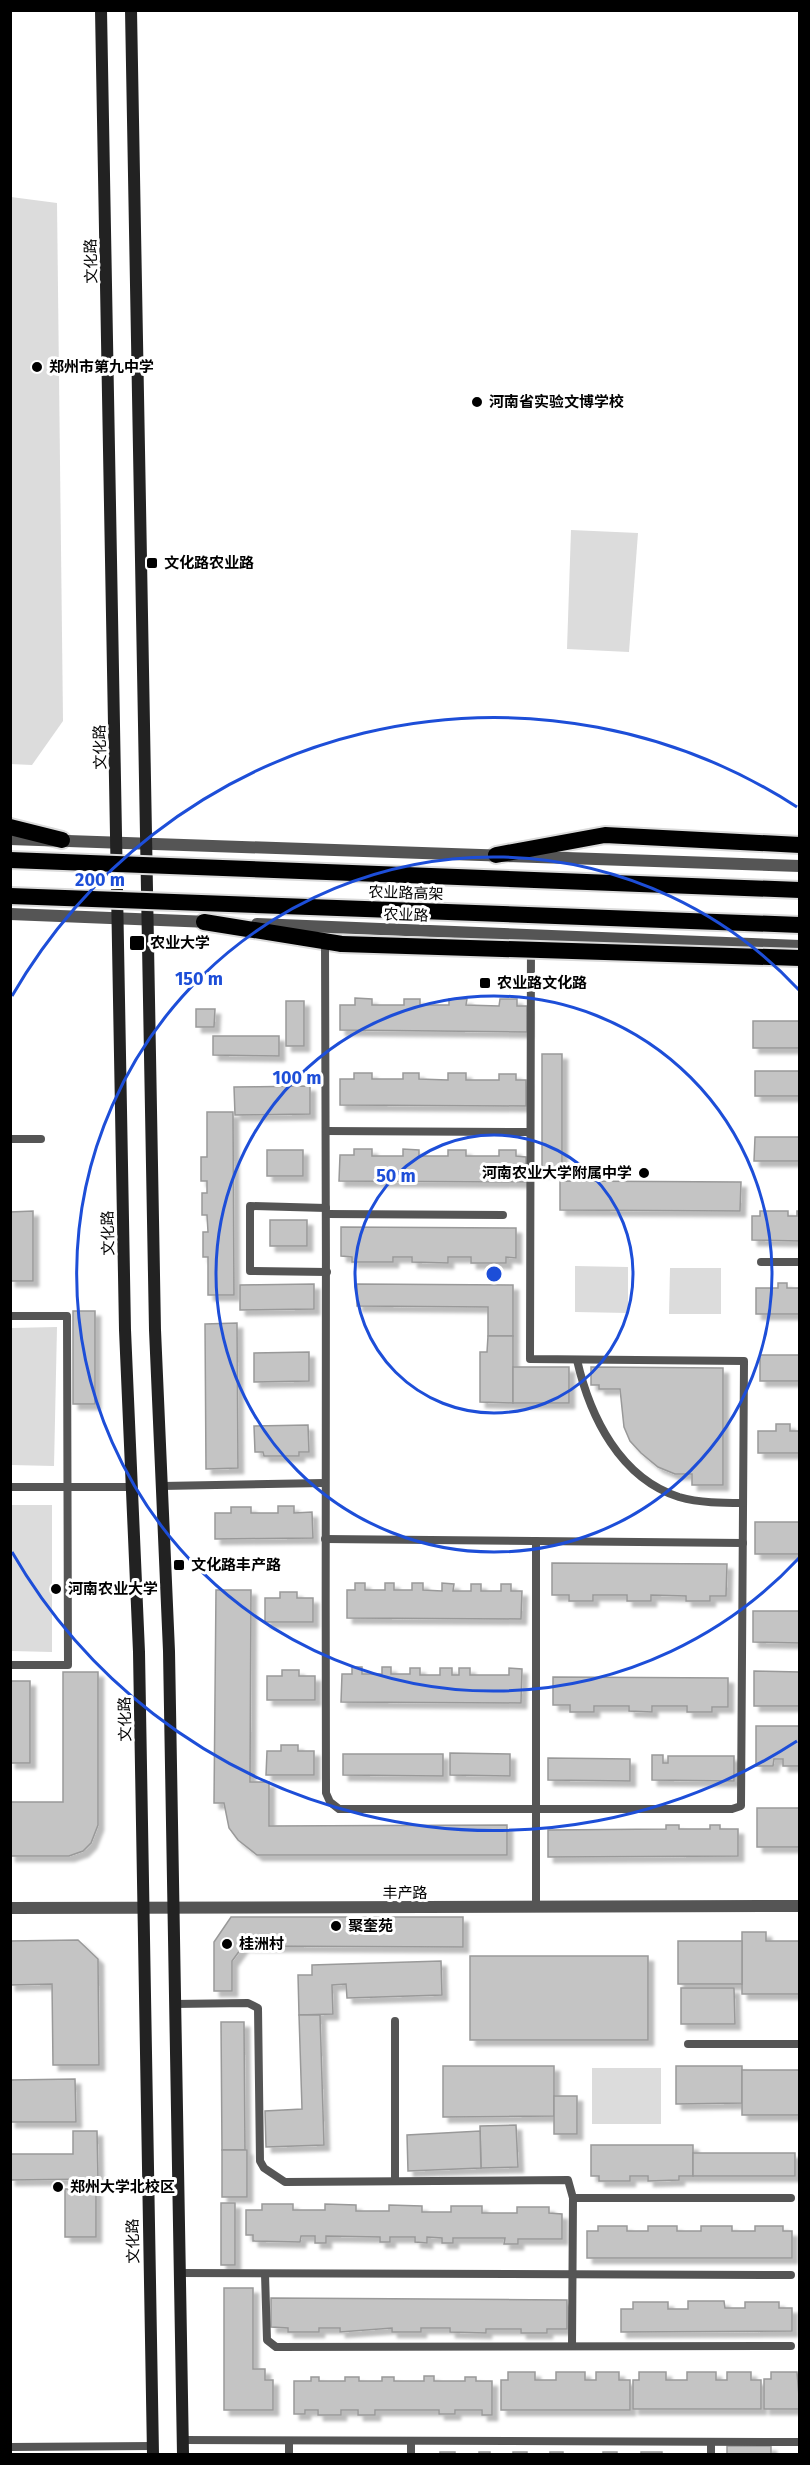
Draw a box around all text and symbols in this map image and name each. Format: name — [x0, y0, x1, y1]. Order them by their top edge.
street label: 文化路 — [82, 238, 100, 284]
place label: 郑州市第九中学 — [49, 358, 154, 376]
marker: 郑州市第九中学 — [30, 360, 44, 374]
place label: 河南省实验文博学校 — [489, 393, 624, 411]
marker: 河南省实验文博学校 — [470, 395, 484, 409]
place label: 文化路农业路 — [164, 554, 254, 572]
marker: 文化路农业路 — [145, 556, 159, 570]
street label: 文化路 — [91, 724, 109, 770]
text: 200 m — [75, 869, 125, 891]
street label: 农业路高架 — [368, 883, 444, 903]
street label: 农业路 — [383, 905, 429, 925]
marker: 农业大学 — [128, 934, 146, 952]
place label: 农业大学 — [150, 934, 210, 952]
text: 150 m — [175, 968, 223, 990]
place label: 农业路文化路 — [497, 974, 587, 992]
marker: 农业路文化路 — [478, 976, 492, 990]
text: 100 m — [273, 1067, 321, 1089]
place label: 河南农业大学附属中学 — [482, 1164, 632, 1182]
text: 50 m — [376, 1165, 416, 1187]
marker: 河南农业大学附属中学 — [637, 1166, 651, 1180]
street label: 文化路 — [99, 1210, 117, 1256]
centre of rings — [484, 1264, 504, 1284]
place label: 文化路丰产路 — [191, 1556, 281, 1574]
marker: 文化路丰产路 — [172, 1558, 186, 1572]
place label: 河南农业大学 — [68, 1580, 158, 1598]
marker: 河南农业大学 — [49, 1582, 63, 1596]
street label: 文化路 — [116, 1696, 134, 1742]
street label: 丰产路 — [382, 1884, 428, 1902]
place label: 聚奎苑 — [348, 1917, 393, 1935]
marker: 聚奎苑 — [329, 1919, 343, 1933]
place label: 桂洲村 — [239, 1935, 284, 1953]
marker: 桂洲村 — [220, 1937, 234, 1951]
place label: 郑州大学北校区 — [70, 2178, 175, 2196]
marker: 郑州大学北校区 — [51, 2180, 65, 2194]
street label: 文化路 — [124, 2218, 142, 2264]

